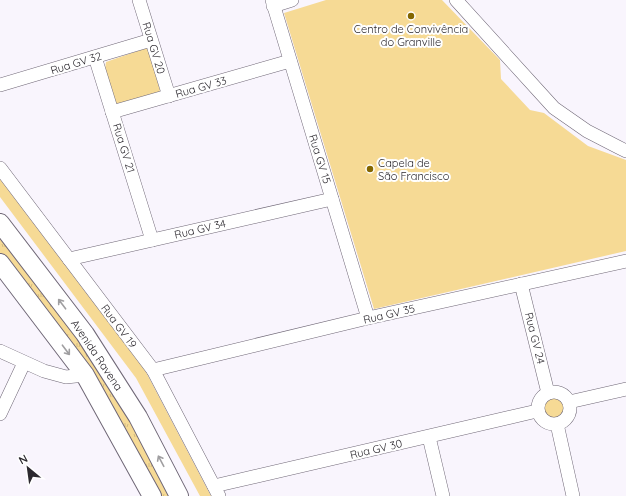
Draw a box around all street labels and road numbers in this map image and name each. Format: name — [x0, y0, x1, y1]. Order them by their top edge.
street label: Rua GV 20 — [139, 20, 169, 76]
street label: Rua GV 32 — [49, 49, 103, 77]
street label: Rua GV 33 — [174, 73, 228, 101]
street label: Rua GV 21 — [110, 121, 138, 175]
street label: Rua GV 15 — [306, 133, 334, 185]
street label: Rua GV 34 — [173, 216, 227, 242]
street label: Rua GV 19 — [98, 301, 140, 351]
street label: Rua GV 35 — [362, 301, 416, 327]
street label: Rua GV 24 — [522, 311, 548, 365]
street label: Avenida Ravena — [68, 317, 126, 393]
street label: Rua GV 30 — [348, 436, 404, 462]

